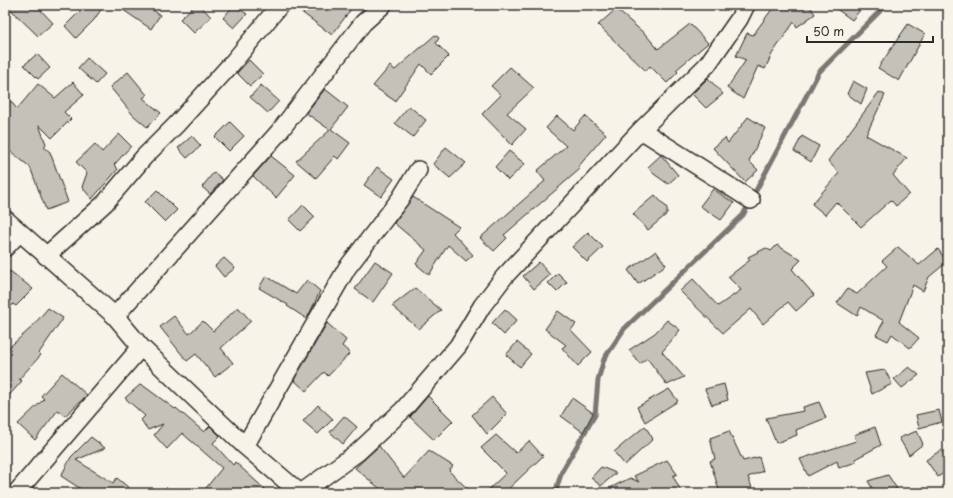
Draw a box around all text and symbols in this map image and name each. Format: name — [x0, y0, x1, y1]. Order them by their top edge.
scale bar — [807, 18, 933, 44]
text: 50 m — [813, 22, 844, 40]

